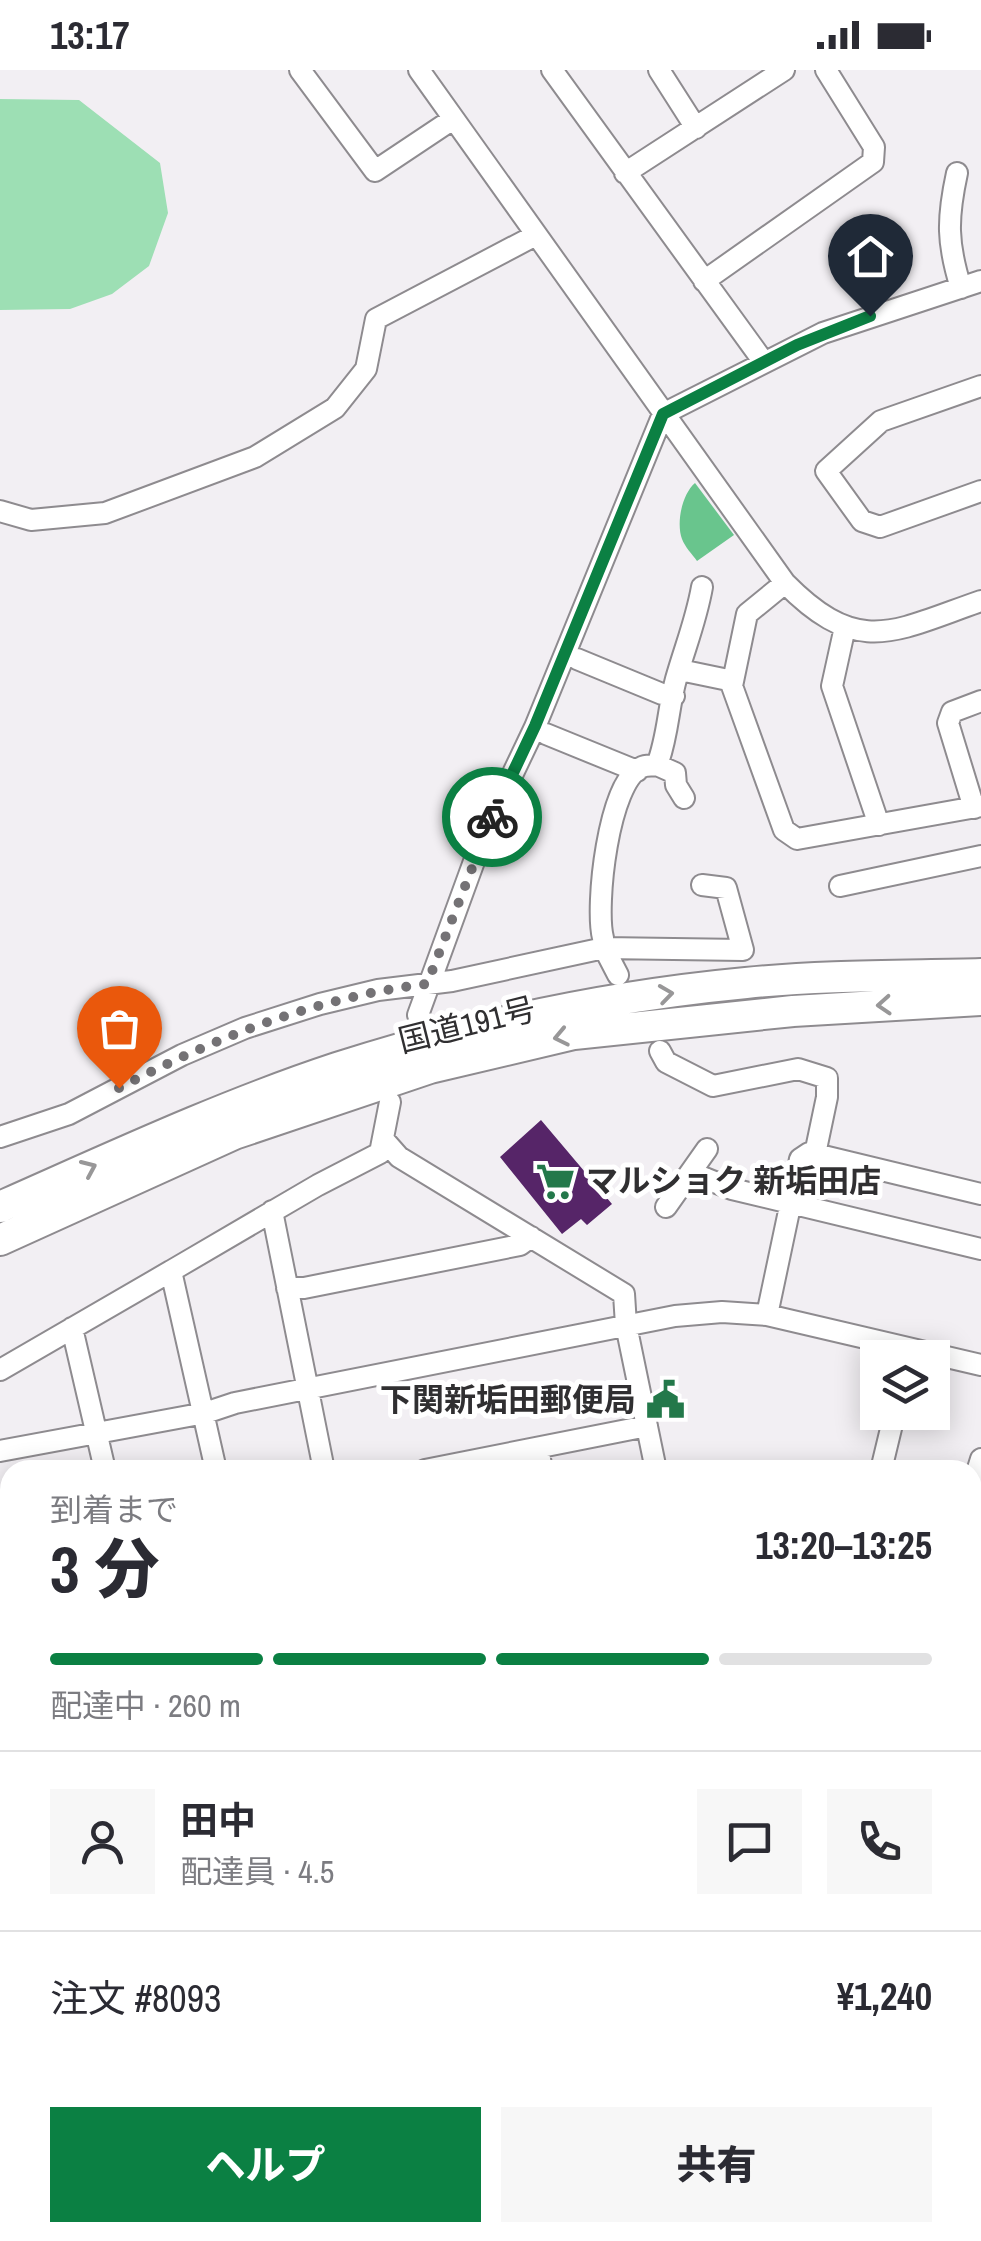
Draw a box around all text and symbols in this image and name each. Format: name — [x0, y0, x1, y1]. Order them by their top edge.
text: 13:17 — [50, 10, 130, 61]
pin — [828, 214, 913, 317]
icon: home — [843, 229, 898, 284]
courier — [442, 767, 542, 867]
icon: bike — [465, 790, 520, 845]
one-way arrow — [658, 984, 674, 1005]
pin — [77, 986, 162, 1089]
street label: 国道191号 — [394, 987, 540, 1062]
one-way arrow — [875, 993, 891, 1015]
icon: bag — [92, 1001, 147, 1056]
one-way arrow — [552, 1026, 569, 1047]
place label: マルショク 新垢田店 — [586, 1159, 881, 1202]
one-way arrow — [79, 1160, 97, 1180]
supermarket icon: マルショク 新垢田店 — [535, 1160, 577, 1202]
map controls — [860, 1340, 950, 1430]
button: layers — [860, 1340, 950, 1430]
place label: 下関新垢田郵便局 — [380, 1378, 636, 1421]
public building icon: 下関新垢田郵便局 — [645, 1379, 687, 1421]
text: 到着まで — [50, 1488, 178, 1531]
text: 13:20–13:25 — [755, 1520, 932, 1571]
text: 3 分 — [50, 1525, 159, 1612]
text: 配達中 · 260 m — [50, 1684, 241, 1727]
button: person — [50, 1789, 155, 1894]
button: chat — [697, 1789, 802, 1894]
button: phone — [827, 1789, 932, 1894]
text: 田中 — [180, 1795, 256, 1846]
text: 配達員 · 4.5 — [180, 1850, 334, 1893]
text: ¥1,240 — [837, 1971, 932, 2022]
text: 注文 #8093 — [50, 1973, 221, 2024]
button: ヘルプ — [50, 2107, 481, 2222]
button: 共有 — [501, 2107, 932, 2222]

